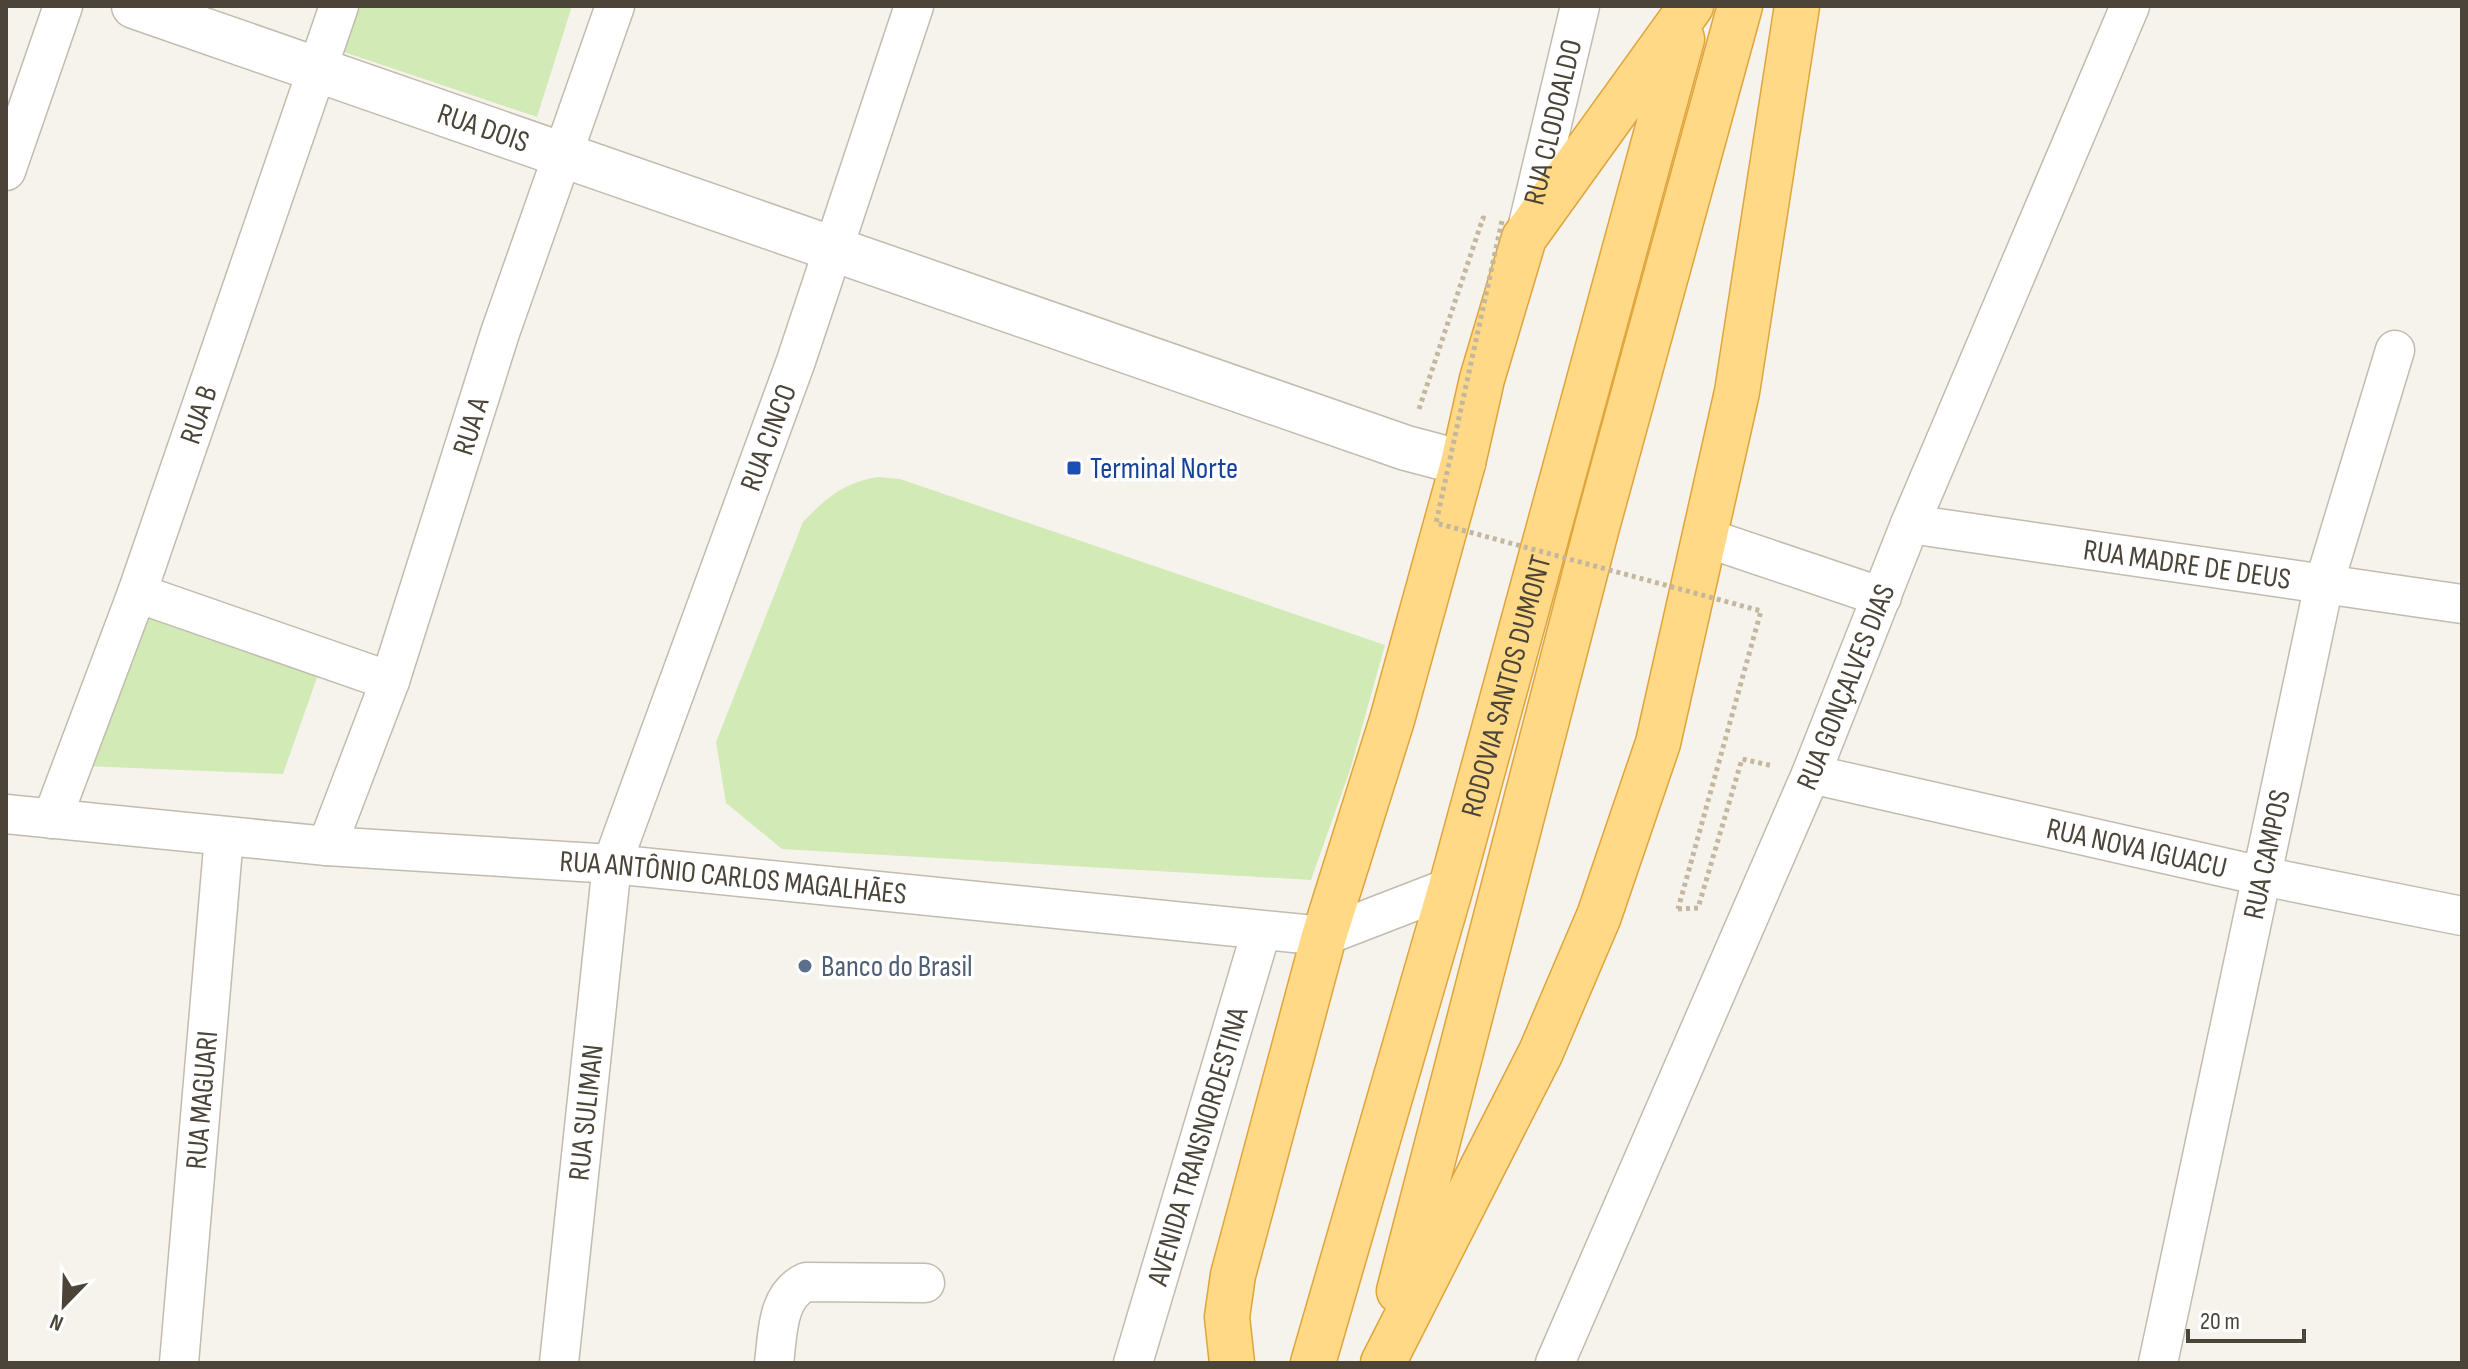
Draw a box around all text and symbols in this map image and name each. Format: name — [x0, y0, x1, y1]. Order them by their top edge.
street label: RUA CLODOALDO — [1516, 36, 1590, 209]
street label: RUA DOIS — [433, 96, 534, 161]
street label: RUA CINCO — [733, 379, 805, 496]
street label: RUA B — [173, 381, 226, 449]
street label: RUA A — [446, 393, 498, 460]
place label: Terminal Norte — [1090, 451, 1238, 487]
marker: Terminal Norte — [1065, 459, 1083, 477]
street label: RUA MADRE DE DEUS — [2081, 532, 2293, 598]
street label: RODOVIA SANTOS DUMONT — [1454, 551, 1560, 821]
street label: RUA GONÇALVES DIAS — [1789, 579, 1903, 796]
street label: RUA CAMPOS — [2236, 787, 2299, 923]
street label: RUA NOVA IGUACU — [2043, 811, 2230, 886]
street label: RUA ANTÔNIO CARLOS MAGALHÃES — [559, 844, 908, 913]
place label: Banco do Brasil — [821, 949, 973, 985]
marker: Banco do Brasil — [796, 957, 814, 975]
street label: AVENIDA TRANSNORDESTINA — [1140, 1003, 1257, 1291]
street label: RUA MAGUARI — [179, 1029, 226, 1171]
street label: RUA SULIMAN — [561, 1043, 612, 1182]
north arrow — [24, 1265, 104, 1345]
scale bar — [2188, 1293, 2304, 1343]
text: N — [46, 1307, 67, 1337]
text: 20 m — [2200, 1307, 2240, 1336]

